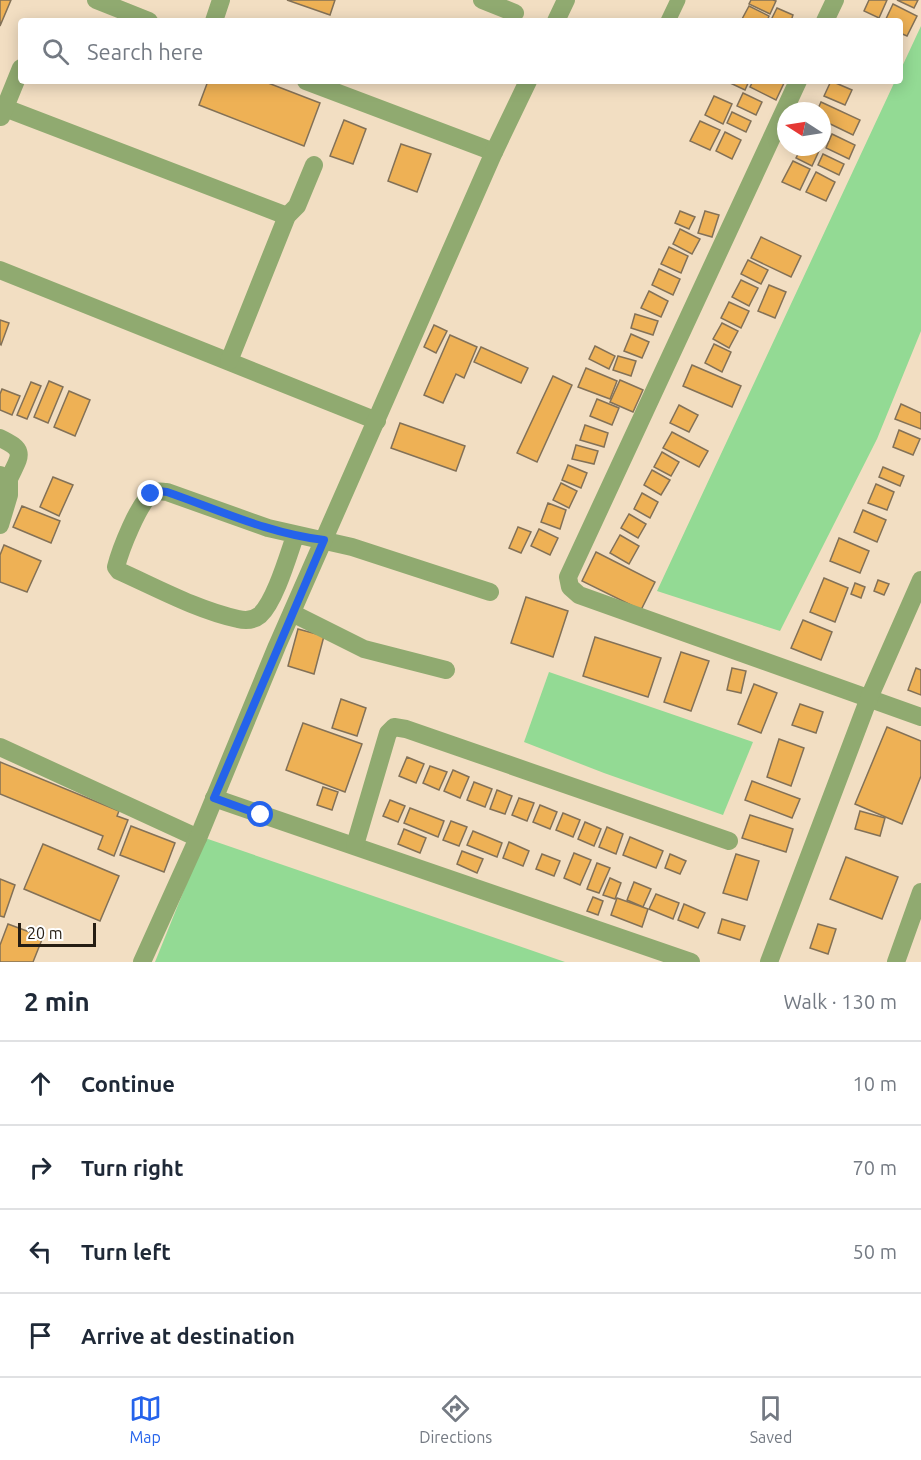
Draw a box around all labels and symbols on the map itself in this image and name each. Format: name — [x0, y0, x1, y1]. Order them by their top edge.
north arrow — [777, 102, 831, 156]
route end — [137, 480, 163, 506]
route start — [247, 801, 273, 827]
scale bar — [18, 920, 96, 948]

